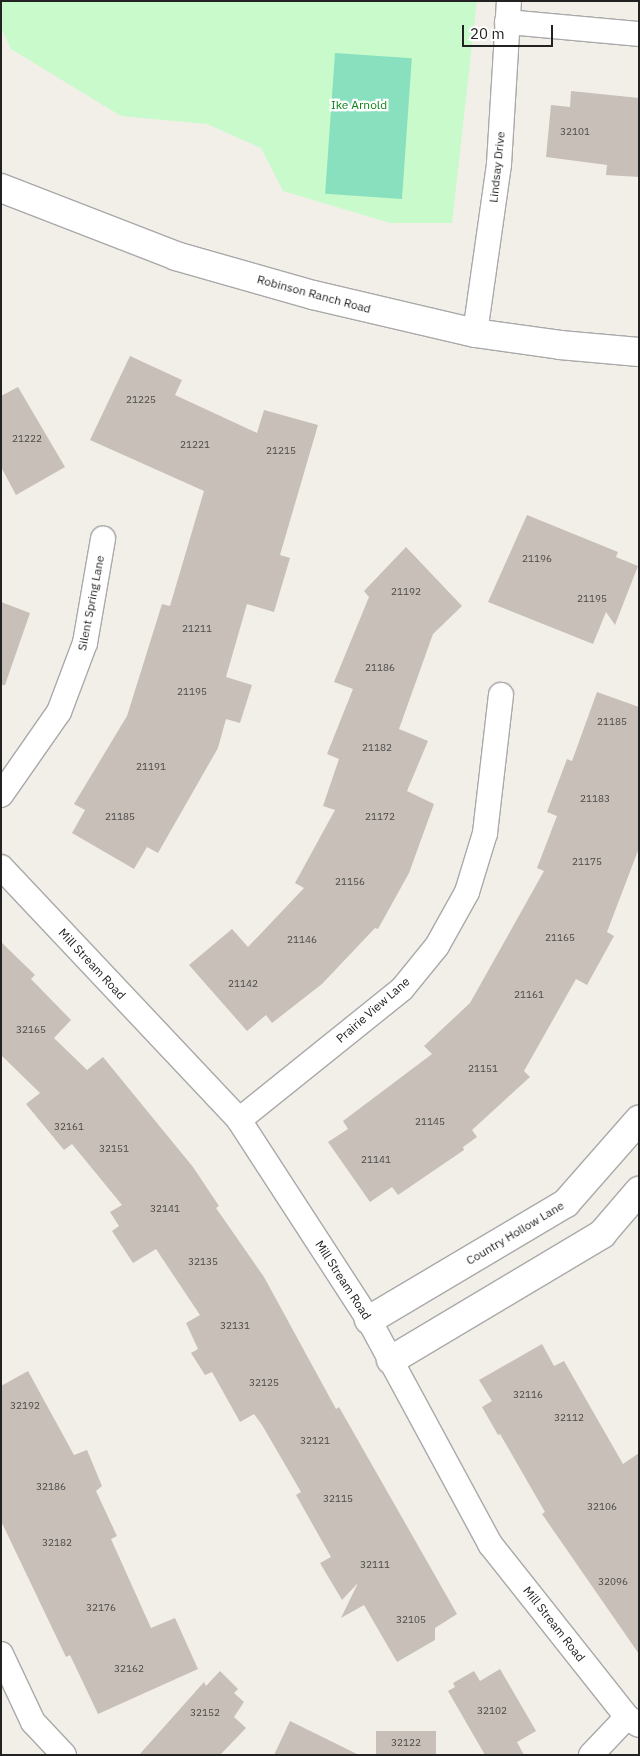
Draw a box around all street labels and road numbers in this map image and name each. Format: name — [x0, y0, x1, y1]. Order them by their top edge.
street label: Lindsay Drive — [486, 131, 508, 203]
street label: Robinson Ranch Road — [256, 272, 372, 316]
street label: Silent Spring Lane — [75, 554, 107, 652]
street label: Mill Stream Road — [56, 926, 128, 1002]
street label: Prairie View Lane — [333, 974, 413, 1046]
street label: Country Hollow Lane — [463, 1198, 567, 1268]
street label: Mill Stream Road — [312, 1238, 374, 1322]
street label: Mill Stream Road — [520, 1584, 588, 1664]

